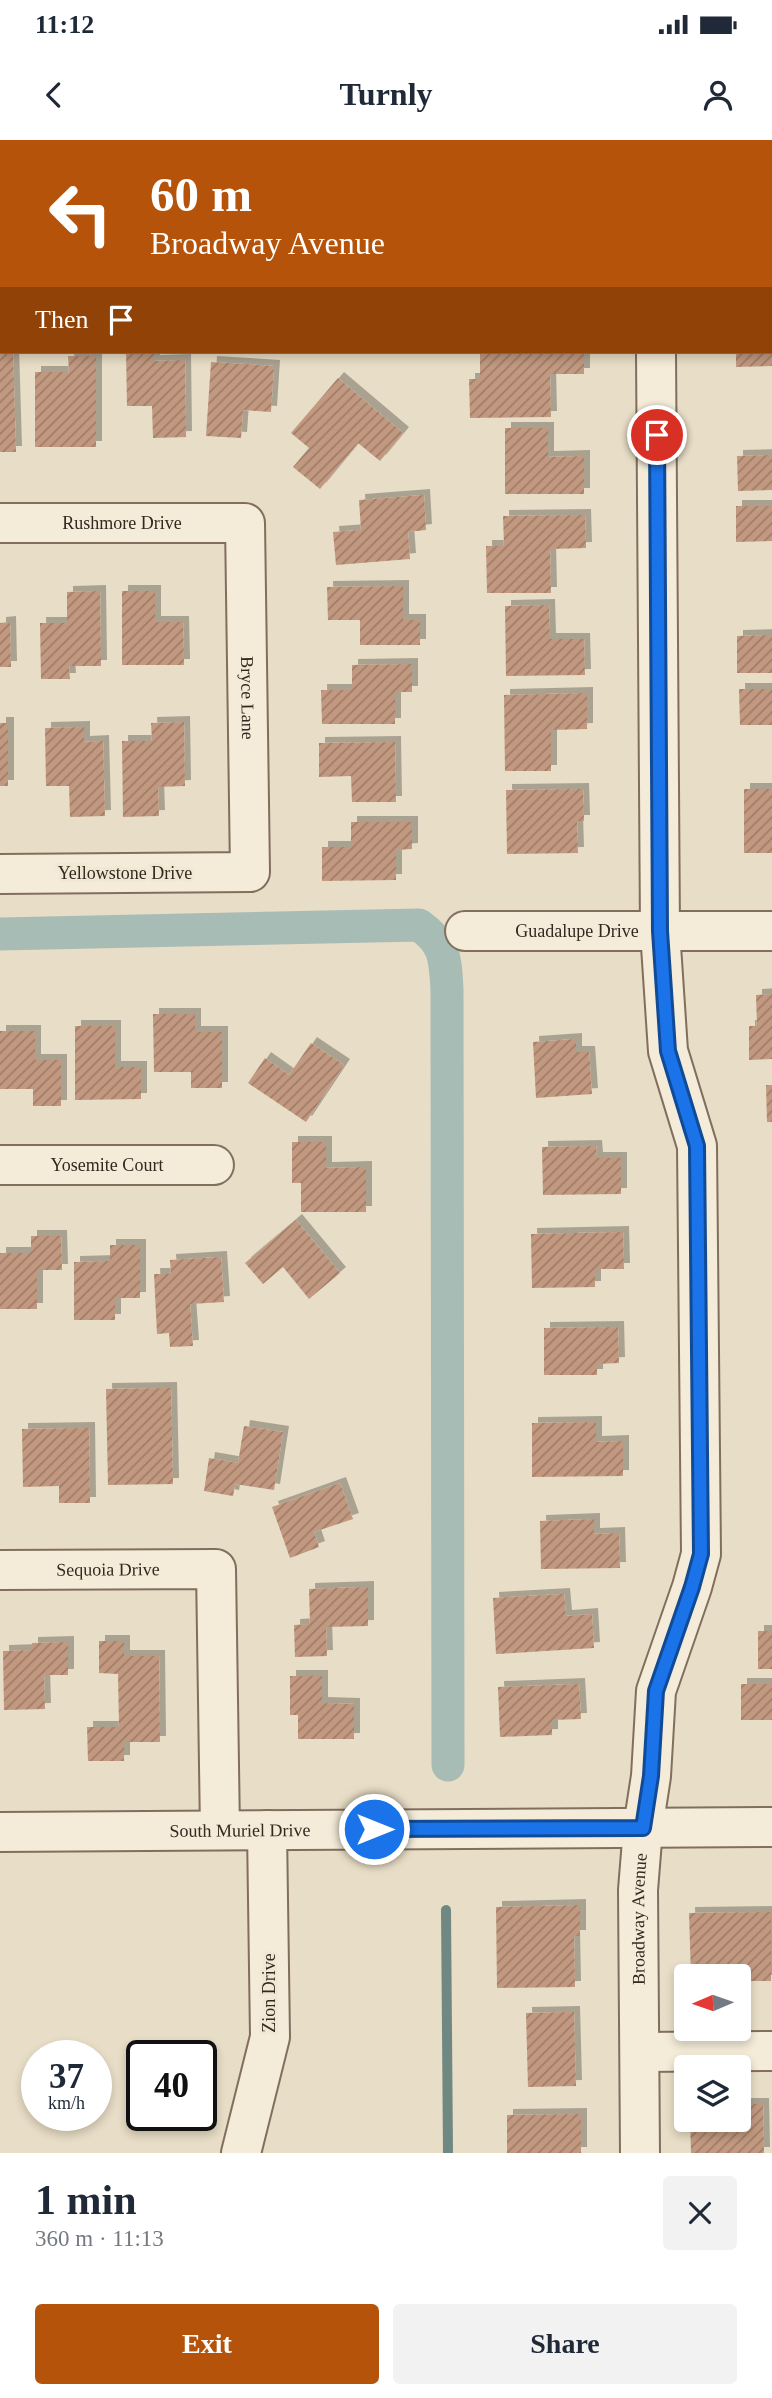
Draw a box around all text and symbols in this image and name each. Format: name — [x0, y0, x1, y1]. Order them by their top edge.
text: 11:12 — [35, 10, 94, 39]
icon: back — [35, 76, 73, 114]
text: Turnly — [339, 76, 433, 112]
icon: person — [699, 76, 737, 114]
text: 60 m — [150, 167, 252, 222]
icon: left — [35, 168, 126, 259]
text: Broadway Avenue — [150, 225, 385, 261]
icon: arrive — [102, 301, 140, 339]
text: Then — [35, 305, 88, 334]
pin — [627, 405, 687, 465]
icon: arrive — [638, 416, 676, 454]
street label: Rushmore Drive — [62, 513, 182, 533]
street label: Bryce Lane — [237, 656, 258, 740]
street label: Yellowstone Drive — [58, 863, 192, 883]
street label: Guadalupe Drive — [515, 921, 639, 941]
street label: Yosemite Court — [51, 1155, 163, 1175]
street label: Sequoia Drive — [56, 1559, 160, 1580]
position arrow — [337, 1792, 411, 1866]
street label: South Muriel Drive — [169, 1820, 311, 1841]
street label: Broadway Avenue — [628, 1852, 651, 1985]
street label: Zion Drive — [259, 1953, 279, 2033]
north arrow — [674, 1964, 751, 2040]
map controls — [674, 1964, 751, 2132]
speed limit sign: 40 — [126, 2040, 217, 2131]
button: layers — [674, 2055, 751, 2132]
text: 37 — [49, 2057, 84, 2096]
text: km/h — [48, 2093, 85, 2113]
button: close — [663, 2176, 737, 2250]
text: 1 min — [35, 2177, 137, 2223]
text: 360 m · 11:13 — [35, 2226, 164, 2251]
button: Exit — [35, 2304, 379, 2384]
button: Share — [393, 2304, 737, 2384]

